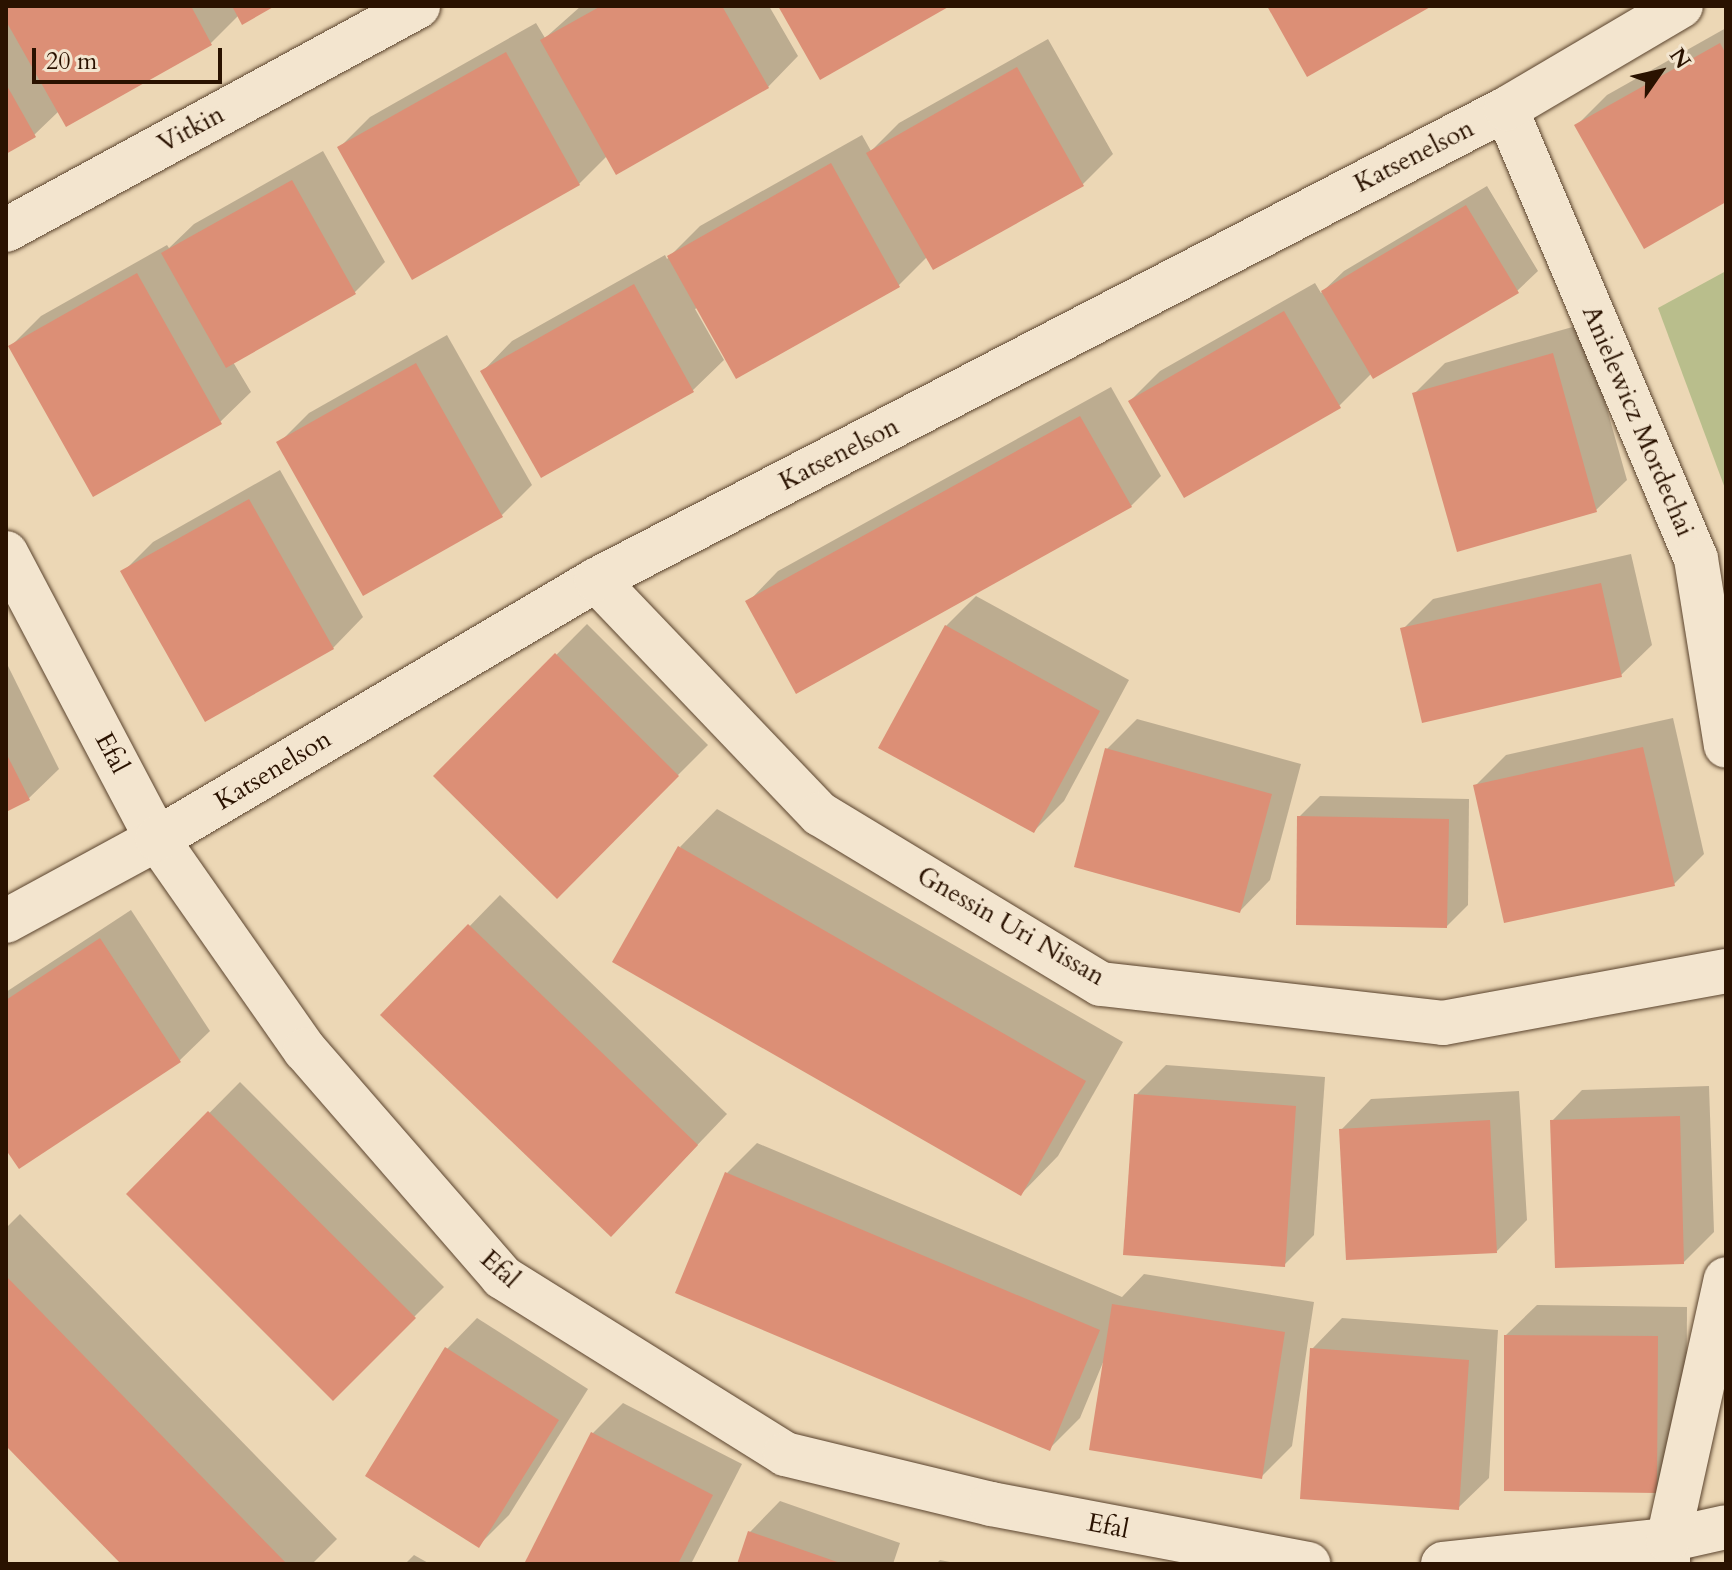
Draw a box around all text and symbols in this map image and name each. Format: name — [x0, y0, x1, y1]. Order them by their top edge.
scale bar — [36, 32, 226, 82]
north arrow — [1620, 32, 1700, 112]
text: N — [1662, 42, 1698, 75]
text: 20 m — [46, 45, 97, 78]
street label: Vitkin — [152, 99, 230, 159]
street label: Katsenelson — [1349, 113, 1479, 199]
street label: Anielewicz Mordechai — [1575, 301, 1701, 541]
street label: Katsenelson — [774, 411, 904, 497]
street label: Katsenelson — [209, 723, 337, 817]
street label: Efal — [88, 727, 136, 779]
street label: Gnessin Uri Nissan — [912, 860, 1110, 992]
street label: Efal — [474, 1243, 526, 1295]
street label: Efal — [1084, 1507, 1132, 1545]

